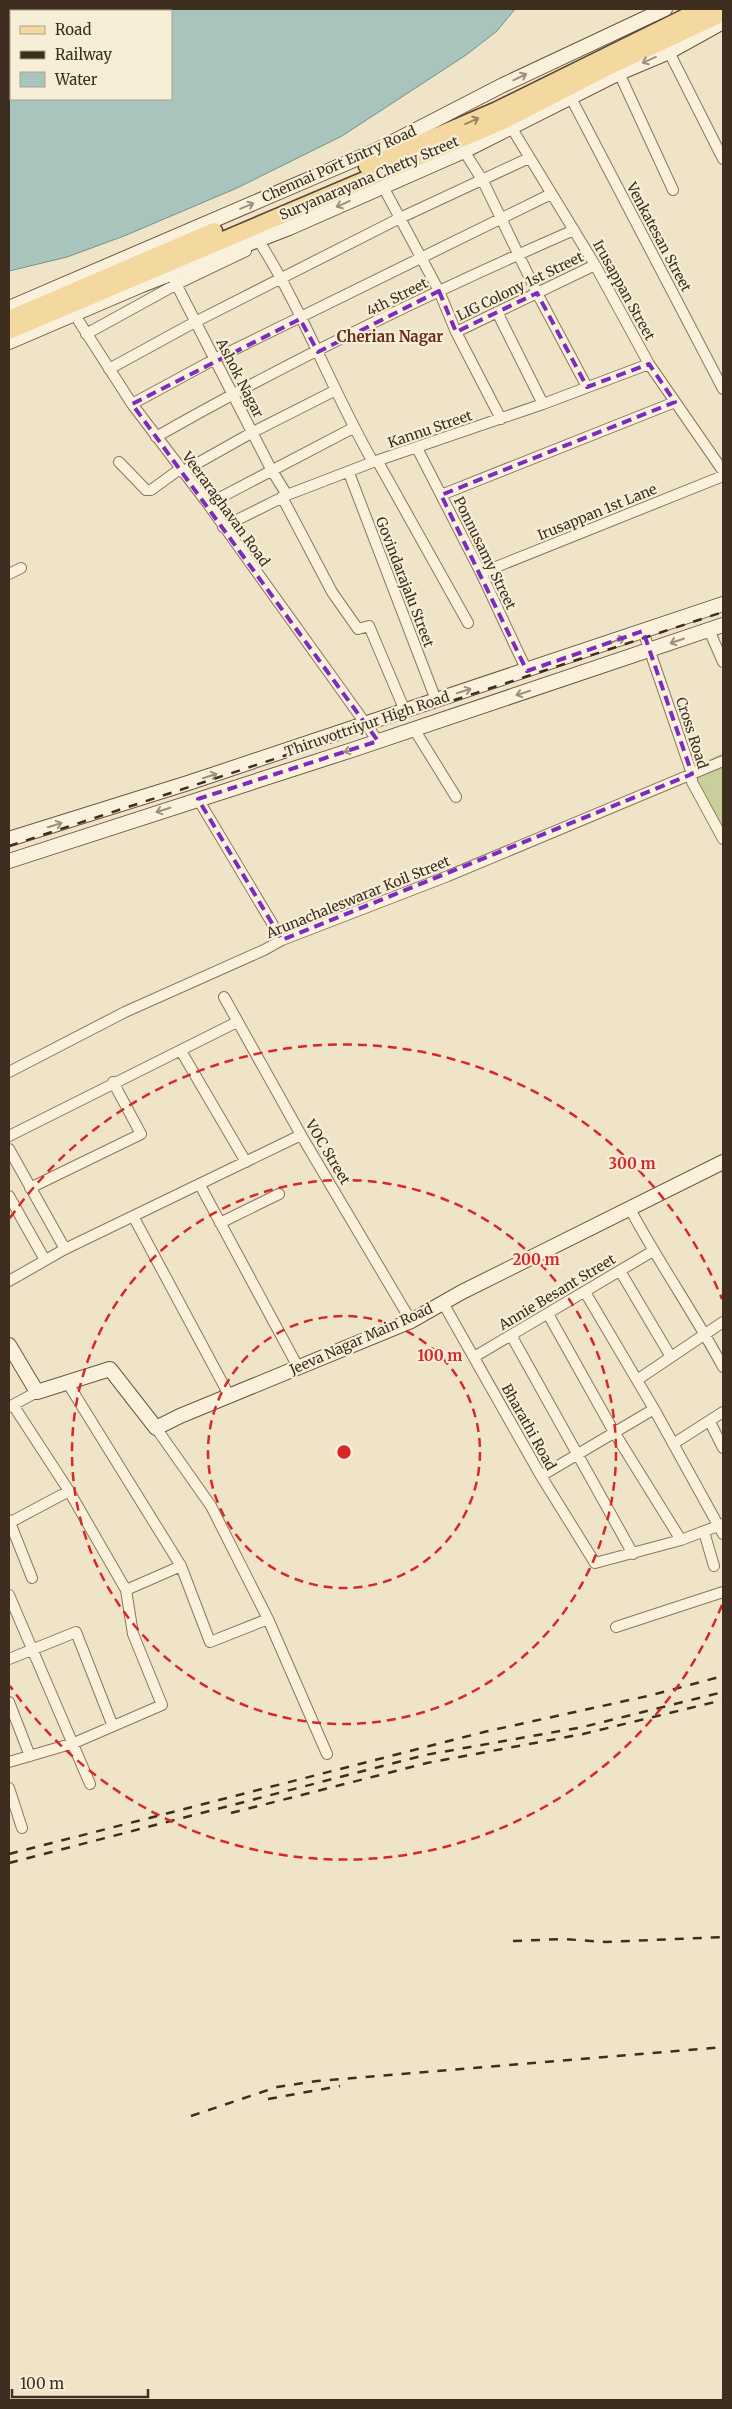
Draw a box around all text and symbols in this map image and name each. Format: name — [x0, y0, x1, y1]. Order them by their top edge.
legend — [10, 10, 172, 100]
text: Road — [55, 20, 91, 39]
text: Railway — [55, 45, 112, 64]
one-way arrow — [642, 56, 657, 66]
text: Water — [54, 70, 98, 89]
one-way arrow — [512, 72, 527, 81]
one-way arrow — [464, 115, 479, 125]
street label: Chennai Port Entry Road — [259, 122, 419, 206]
street label: Suryanarayana Chetty Street — [277, 132, 462, 224]
street label: Venkatesan Street — [622, 178, 696, 295]
one-way arrow — [336, 199, 351, 209]
one-way arrow — [239, 200, 254, 210]
street label: Irusappan Street — [589, 237, 659, 344]
street label: LIG Colony 1st Street — [454, 247, 587, 325]
street label: 4th Street — [363, 274, 431, 320]
district label: Cherian Nagar — [337, 327, 443, 346]
street label: Ashok Nagar — [212, 335, 268, 421]
street label: Kannu Street — [385, 406, 475, 452]
street label: Veeraraghavan Road — [178, 447, 274, 570]
street label: Irusappan 1st Lane — [535, 480, 659, 544]
street label: Ponnusamy Street — [450, 494, 520, 613]
street label: Govindarajalu Street — [372, 514, 438, 650]
one-way arrow — [610, 634, 626, 644]
one-way arrow — [670, 637, 685, 646]
one-way arrow — [456, 686, 472, 696]
street label: Thiruvottriyur High Road — [282, 687, 452, 761]
one-way arrow — [515, 688, 531, 698]
street label: Cross Road — [672, 695, 712, 772]
one-way arrow — [344, 746, 360, 756]
one-way arrow — [202, 771, 218, 780]
one-way arrow — [155, 806, 171, 816]
one-way arrow — [47, 819, 63, 829]
street label: Arunachaleswarar Koil Street — [262, 852, 453, 943]
street label: VOC Street — [301, 1116, 355, 1188]
text: 300 m — [608, 1154, 656, 1173]
street label: Annie Besant Street — [494, 1250, 619, 1335]
text: 200 m — [512, 1250, 560, 1269]
street label: Jeeva Nagar Main Road — [286, 1299, 436, 1379]
text: 100 m — [418, 1346, 462, 1365]
street label: Bharathi Road — [498, 1381, 560, 1474]
centre of rings — [335, 1443, 353, 1461]
scale bar — [12, 2366, 149, 2398]
text: 100 m — [20, 2374, 64, 2393]

